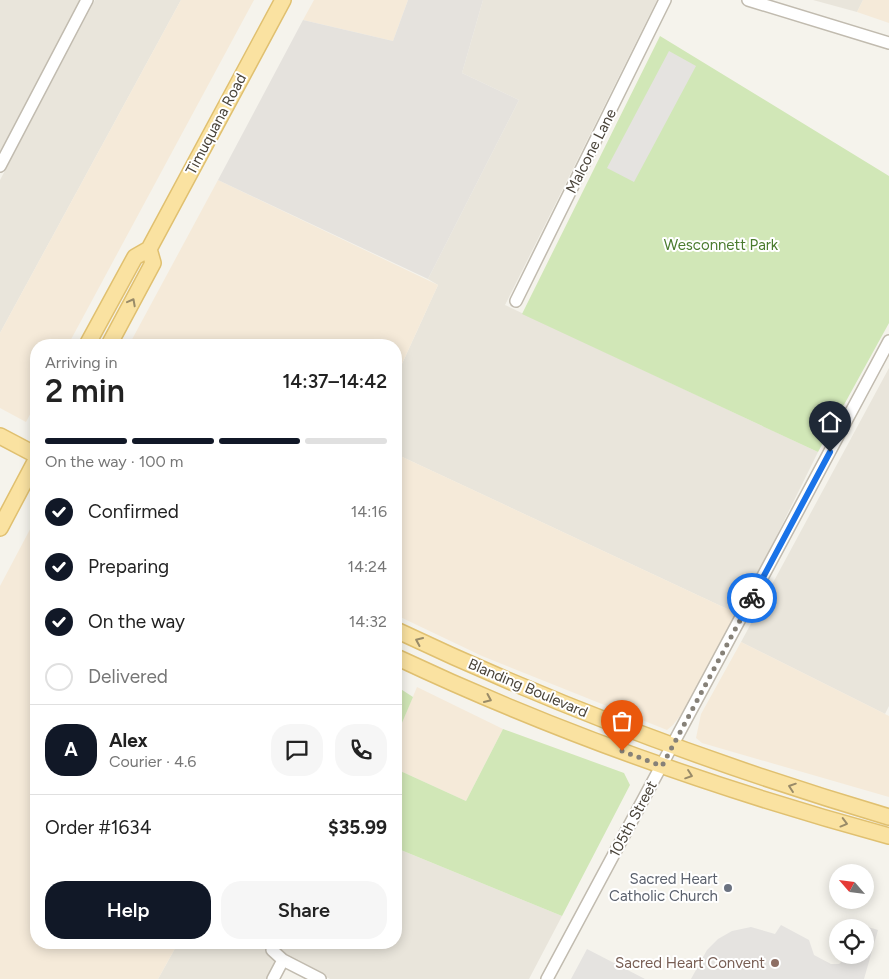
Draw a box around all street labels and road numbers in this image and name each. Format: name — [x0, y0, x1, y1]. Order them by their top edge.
street label: Timuquana Road — [182, 70, 250, 178]
street label: Malcone Lane — [562, 106, 620, 196]
street label: Blanding Boulevard — [465, 655, 591, 721]
street label: 105th Street — [605, 777, 661, 860]

